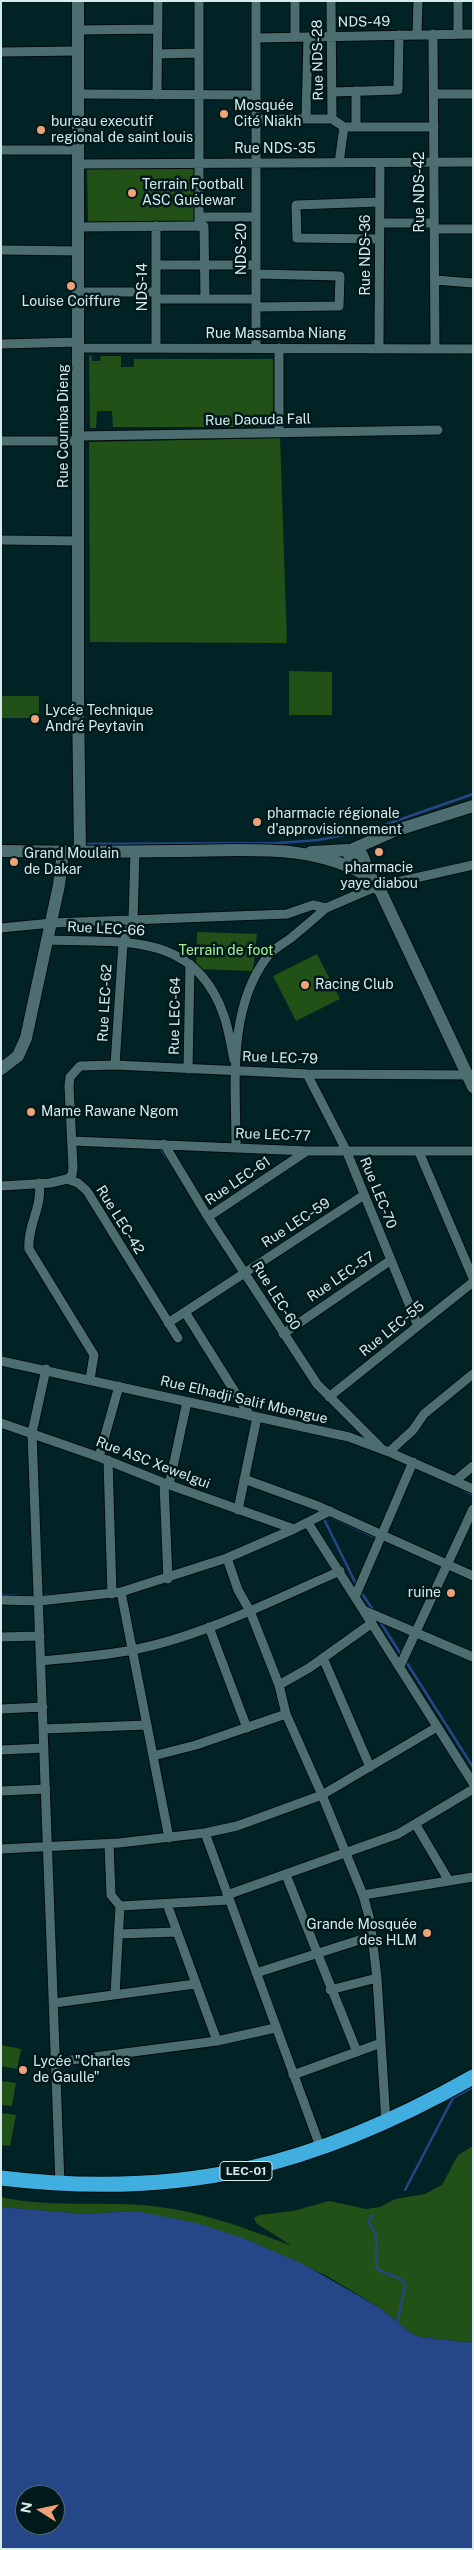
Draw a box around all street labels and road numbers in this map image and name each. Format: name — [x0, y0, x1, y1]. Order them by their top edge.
street label: NDS-49 — [338, 13, 390, 31]
street label: Rue NDS-28 — [309, 19, 327, 101]
street label: Rue NDS-35 — [234, 141, 316, 157]
street label: Rue NDS-42 — [412, 152, 428, 232]
street label: Rue NDS-36 — [358, 214, 374, 296]
street label: NDS-20 — [234, 223, 250, 275]
street label: NDS-14 — [135, 263, 151, 311]
street label: Rue Massamba Niang — [206, 326, 346, 342]
street label: Rue Coumba Dieng — [56, 364, 72, 488]
street label: Rue Daouda Fall — [205, 411, 311, 429]
street label: Rue LEC-66 — [67, 919, 145, 939]
street label: Rue LEC-62 — [95, 964, 115, 1042]
street label: Rue LEC-64 — [166, 977, 184, 1055]
street label: Rue LEC-79 — [242, 1048, 318, 1068]
street label: Rue LEC-77 — [235, 1125, 311, 1145]
street label: Rue LEC-61 — [202, 1153, 274, 1209]
street label: Rue LEC-70 — [356, 1155, 400, 1231]
street label: Rue LEC-42 — [92, 1183, 148, 1257]
street label: Rue LEC-59 — [259, 1195, 333, 1251]
street label: Rue LEC-57 — [304, 1248, 378, 1306]
street label: Rue LEC-60 — [248, 1259, 304, 1333]
street label: Rue LEC-55 — [356, 1298, 428, 1360]
street label: Rue Elhadji Salif Mbengue — [159, 1373, 329, 1427]
street label: Rue ASC Xewelgui — [93, 1433, 213, 1493]
road number: LEC-01 — [220, 2162, 272, 2180]

